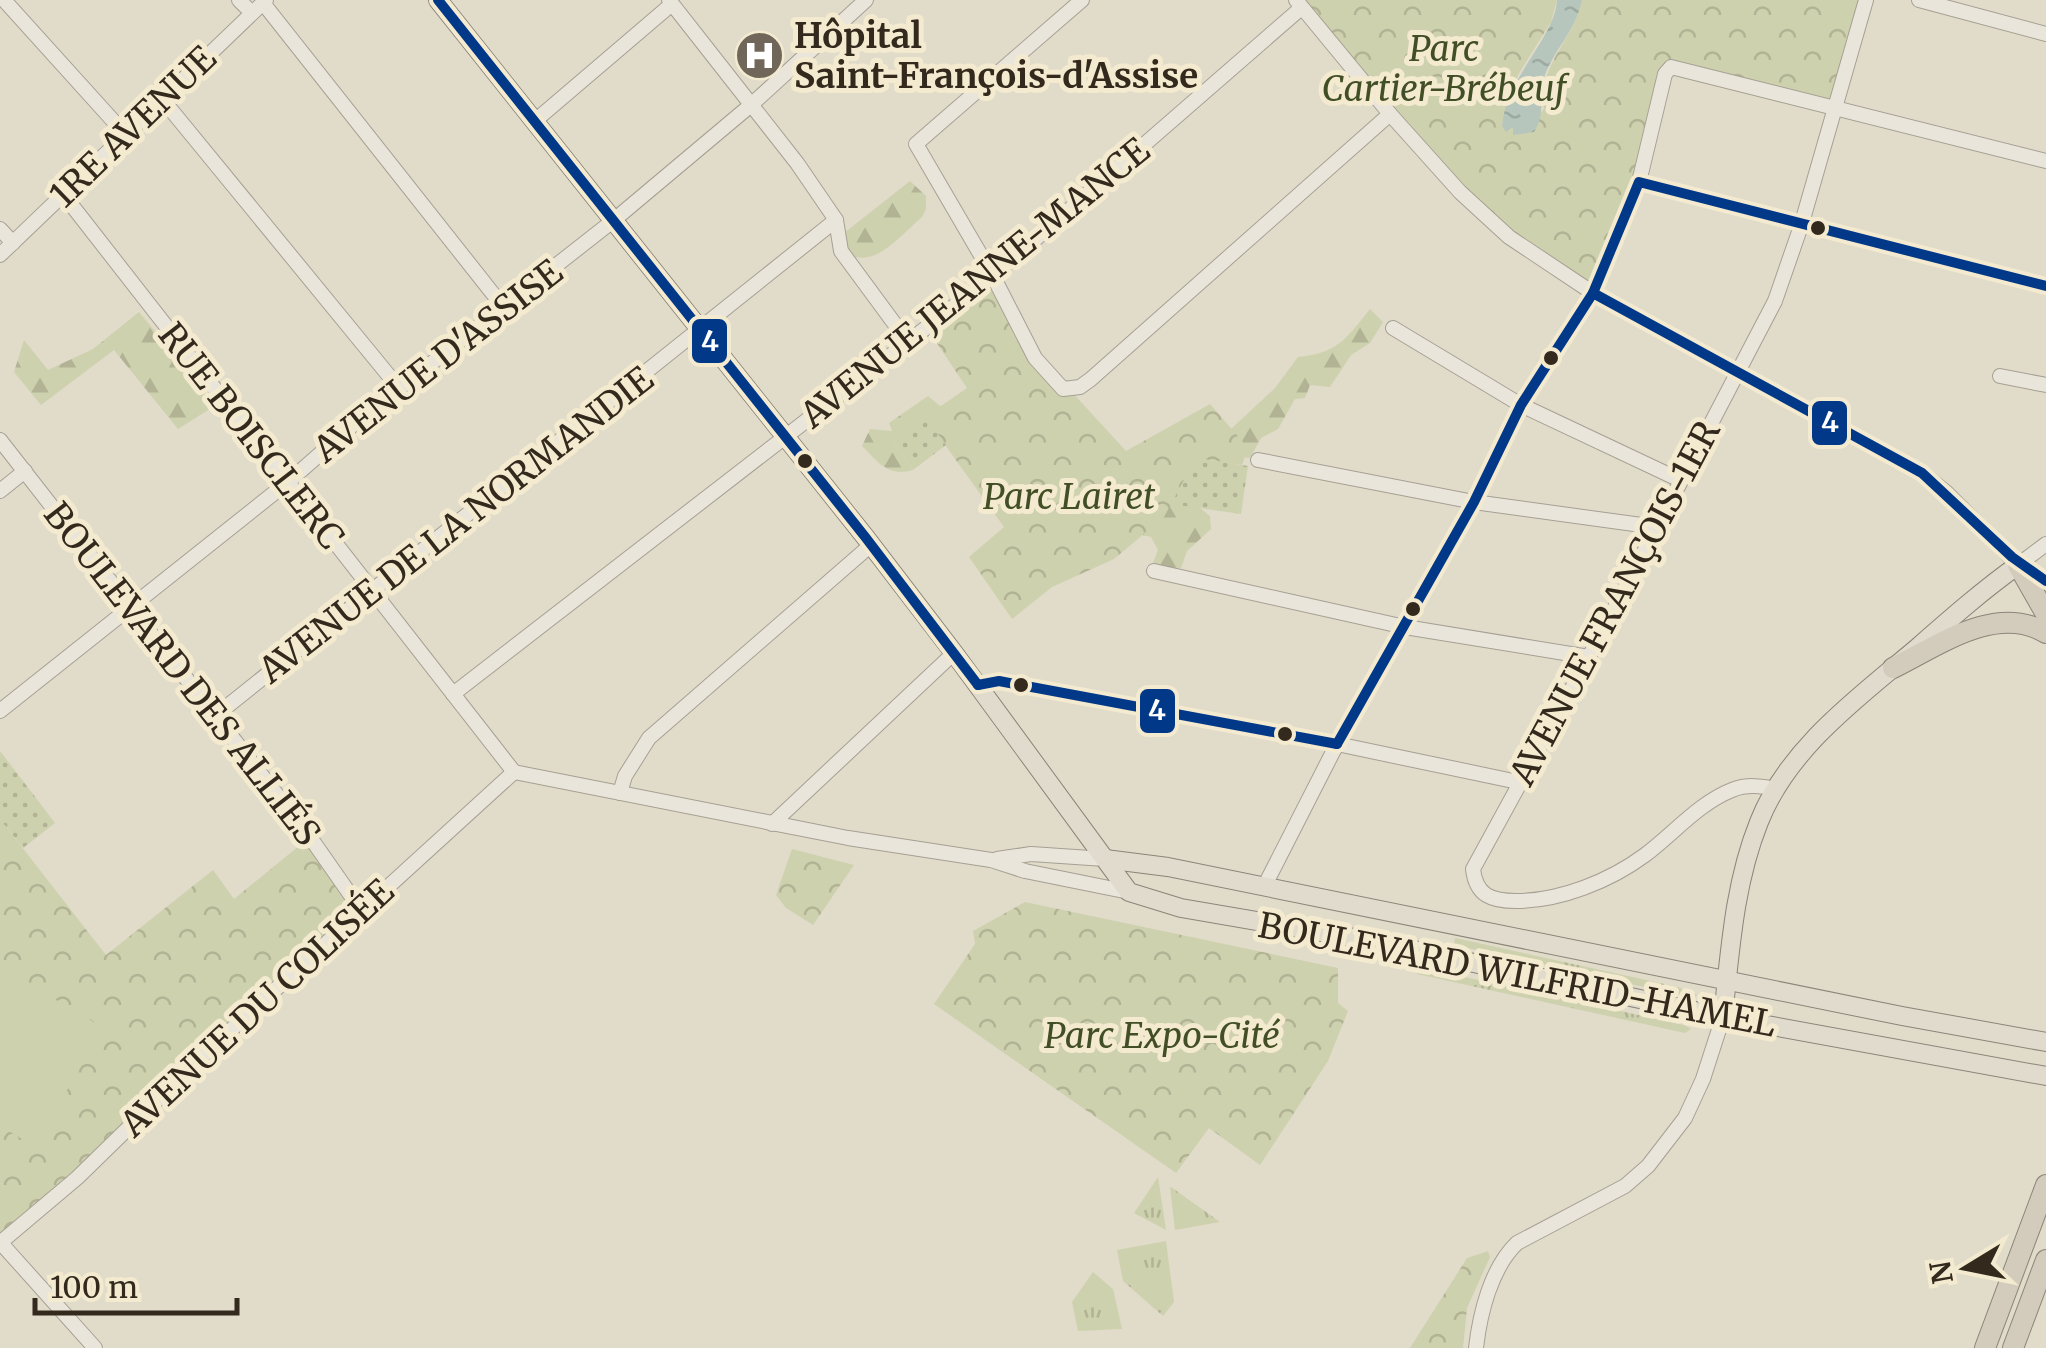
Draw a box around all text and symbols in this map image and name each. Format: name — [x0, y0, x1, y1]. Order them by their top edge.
place label: Hôpital Saint-François-d'Assise — [794, 14, 1198, 98]
park label: Parc Cartier-Brébeuf — [1321, 27, 1571, 111]
hospital icon: Hôpital Saint-François-d'Assise — [733, 30, 785, 82]
street label: 1RE AVENUE — [41, 37, 225, 217]
street label: AVENUE JEANNE-MANCE — [791, 129, 1158, 438]
unlabelled marker — [1808, 218, 1828, 238]
street label: AVENUE D'ASSISE — [304, 250, 571, 472]
street label: RUE BOISCLERC — [149, 314, 353, 558]
line badge: 4 — [690, 317, 729, 365]
text: 4 — [701, 323, 719, 359]
unlabelled marker — [1541, 348, 1561, 368]
street label: AVENUE DE LA NORMANDIE — [249, 357, 662, 693]
line badge: 4 — [1810, 399, 1849, 447]
text: 4 — [1821, 404, 1839, 440]
street label: AVENUE FRANÇOIS-1ER — [1500, 413, 1730, 794]
unlabelled marker — [795, 451, 815, 471]
park label: Parc Lairet — [983, 475, 1156, 519]
street label: BOULEVARD DES ALLIÉS — [34, 493, 330, 854]
unlabelled marker — [1403, 599, 1423, 619]
unlabelled marker — [1011, 675, 1031, 695]
line badge: 4 — [1138, 687, 1177, 735]
text: 4 — [1148, 692, 1166, 728]
unlabelled marker — [1275, 724, 1295, 744]
street label: AVENUE DU COLISÉE — [110, 869, 403, 1147]
street label: BOULEVARD WILFRID-HAMEL — [1255, 903, 1780, 1047]
park label: Parc Expo-Cité — [1044, 1014, 1281, 1058]
north arrow — [1916, 1218, 2016, 1318]
scale bar — [35, 1253, 238, 1315]
text: N — [1922, 1258, 1961, 1286]
text: 100 m — [50, 1268, 138, 1306]

